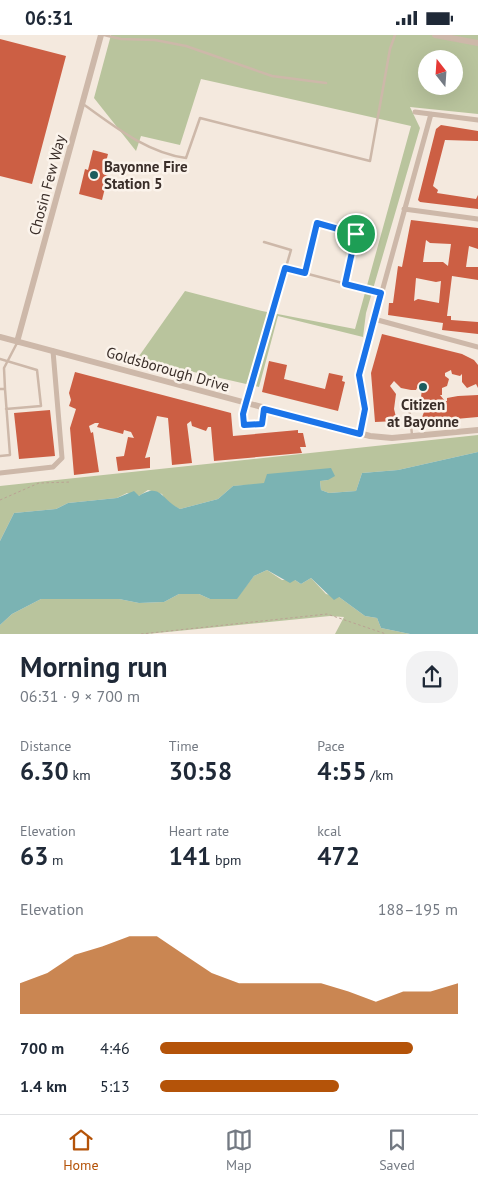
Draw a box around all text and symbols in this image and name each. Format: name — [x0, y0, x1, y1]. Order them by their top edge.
text: 06:31 — [25, 6, 73, 30]
north arrow — [418, 50, 462, 95]
map controls — [418, 50, 463, 95]
street label: Chosin Few Way — [24, 133, 70, 237]
place label: Bayonne Fire Station 5 — [104, 157, 188, 193]
marker: Bayonne Fire Station 5 — [88, 169, 100, 181]
pin — [335, 213, 377, 255]
icon: arrive — [342, 220, 370, 248]
street label: Goldsborough Drive — [104, 342, 232, 396]
marker: Citizen at Bayonne — [417, 381, 429, 393]
place label: Citizen at Bayonne — [387, 395, 459, 431]
text: Morning run — [20, 648, 168, 685]
button: share — [406, 651, 458, 703]
text: 06:31 · 9 × 700 m — [20, 686, 140, 706]
text: Distance — [20, 737, 71, 755]
text: Time — [169, 737, 199, 755]
text: Pace — [317, 737, 345, 755]
text: 6.30 — [20, 755, 69, 787]
text: 30:58 — [169, 755, 232, 787]
text: 4:55 — [317, 755, 367, 787]
text: km — [69, 766, 91, 784]
text: /km — [367, 766, 393, 784]
text: Elevation — [20, 822, 76, 840]
text: Heart rate — [169, 822, 229, 840]
text: kcal — [317, 822, 341, 840]
text: 63 — [20, 840, 48, 872]
text: 141 — [169, 840, 211, 872]
text: 472 — [317, 840, 360, 872]
text: m — [48, 851, 63, 869]
text: bpm — [211, 851, 241, 869]
text: Elevation — [20, 899, 84, 919]
text: 188–195 m — [378, 899, 458, 919]
text: 700 m — [20, 1038, 64, 1058]
text: 4:46 — [100, 1038, 130, 1058]
text: 1.4 km — [20, 1076, 67, 1096]
text: 5:13 — [100, 1076, 130, 1096]
tab: Home — [63, 1126, 99, 1174]
tab: Map — [225, 1126, 253, 1174]
tab: Saved — [379, 1126, 415, 1174]

